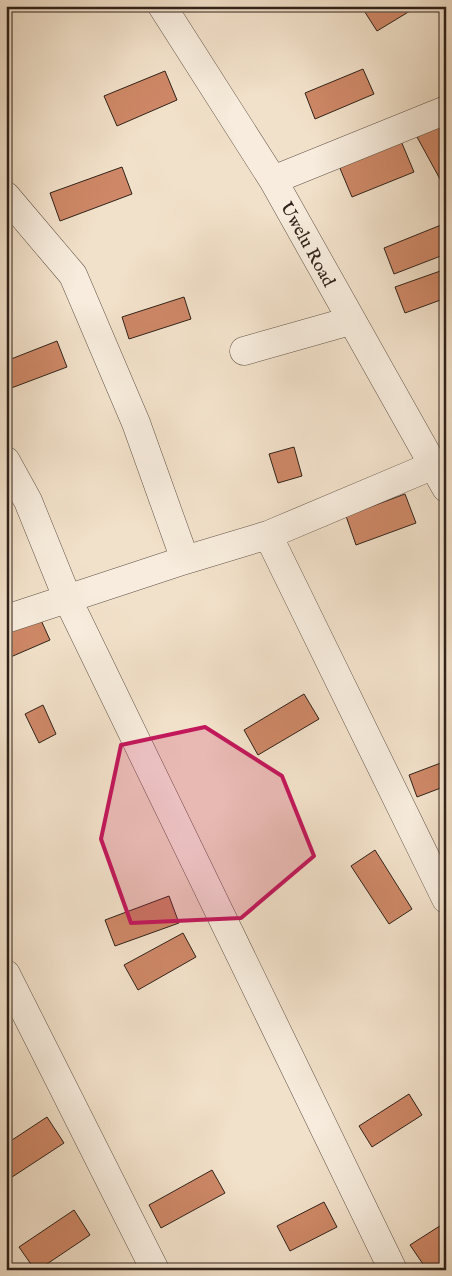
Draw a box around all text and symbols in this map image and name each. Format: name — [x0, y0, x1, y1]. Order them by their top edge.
street label: Uwelu Road — [274, 198, 340, 292]

